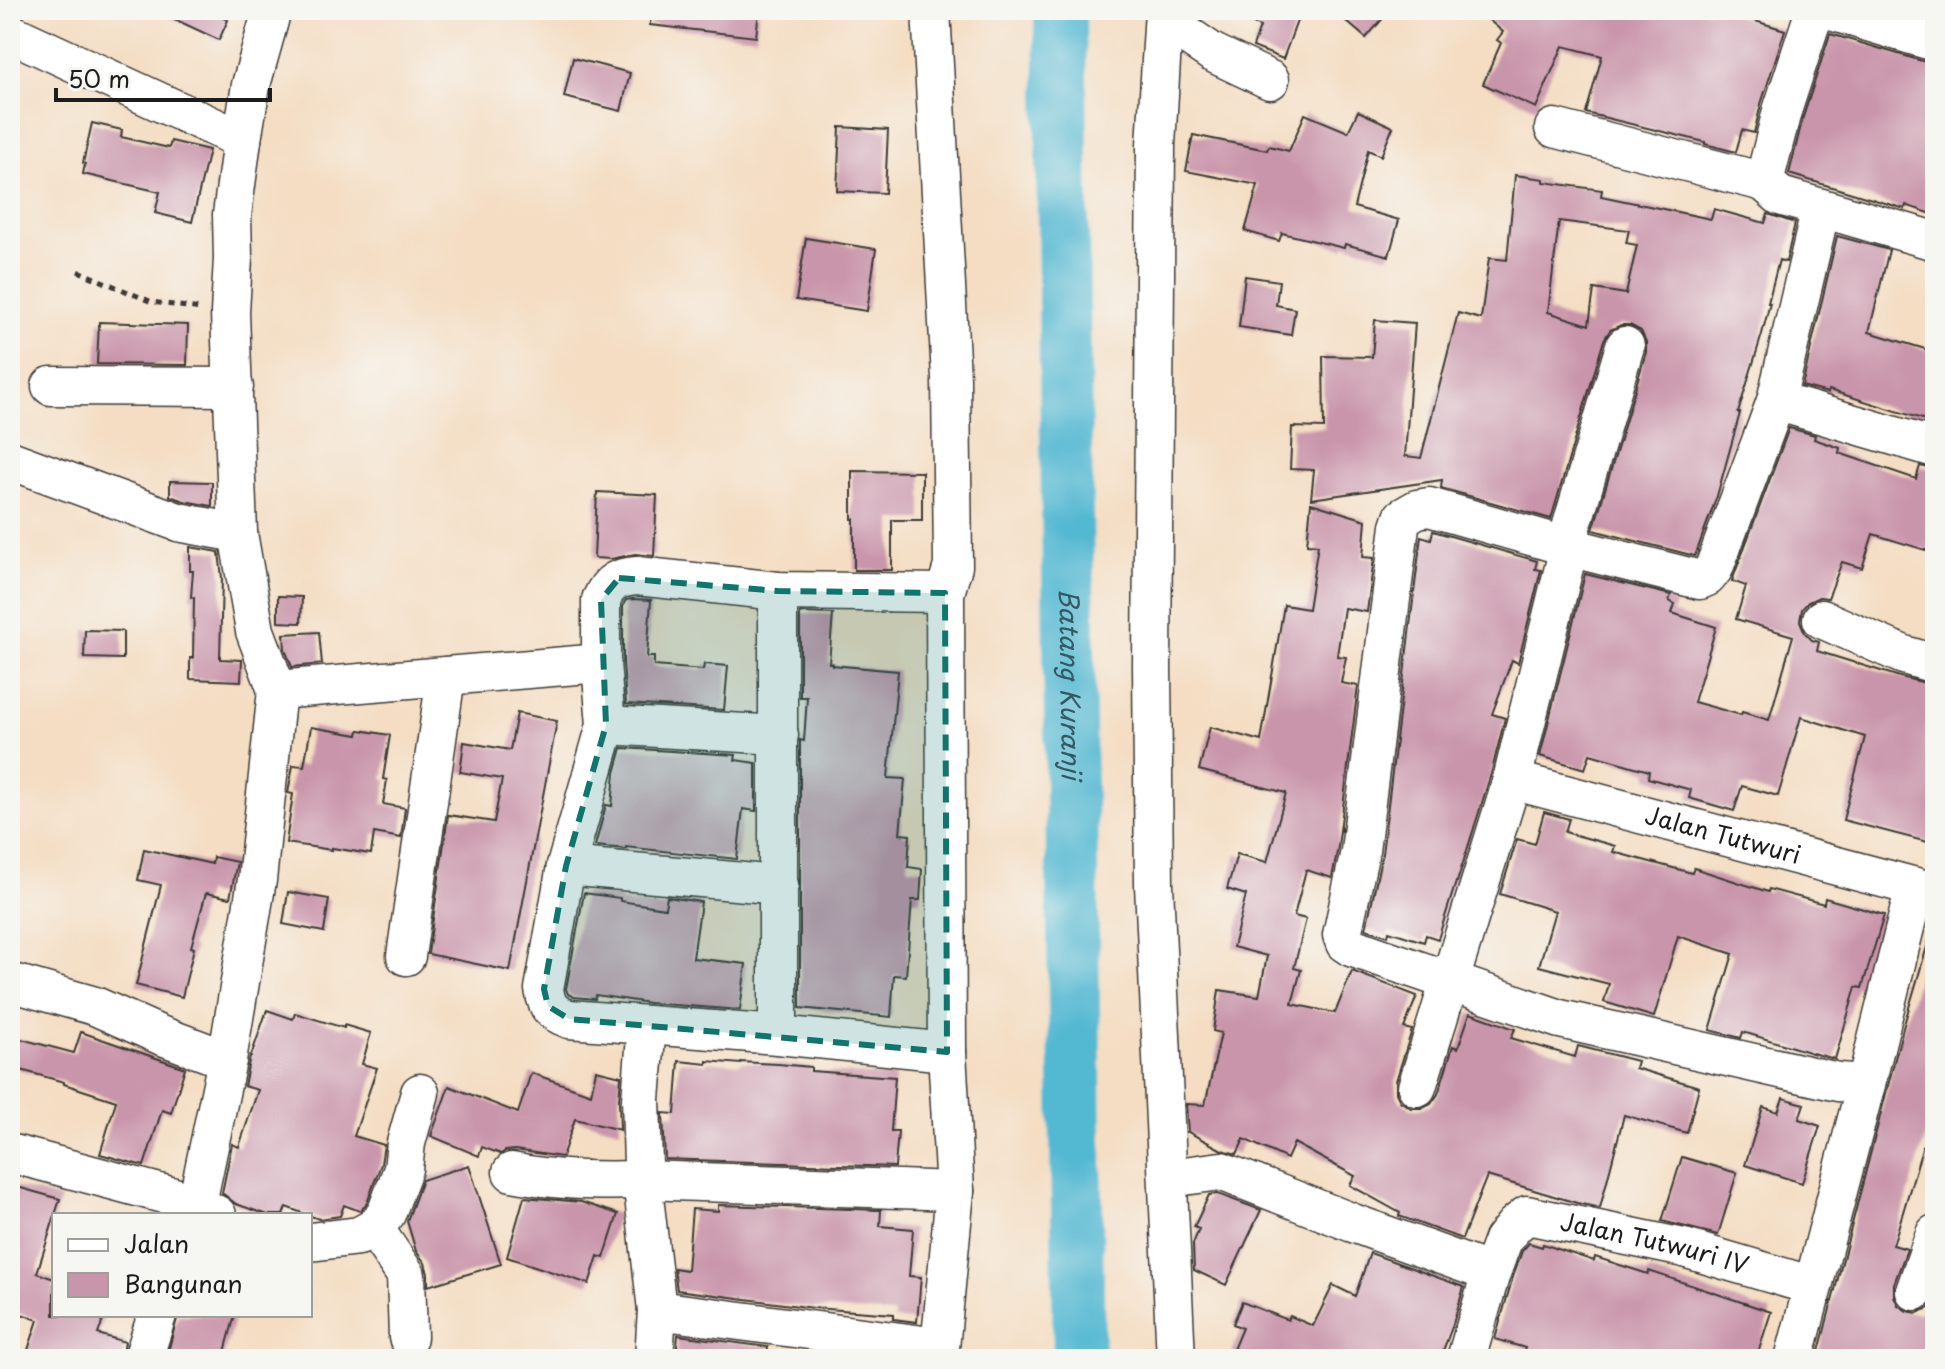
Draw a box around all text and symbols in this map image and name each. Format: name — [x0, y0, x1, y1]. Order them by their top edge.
scale bar — [56, 52, 270, 102]
text: 50 m — [68, 60, 130, 96]
water label: Batang Kuranji — [1050, 588, 1092, 783]
street label: Jalan Tutwuri — [1642, 796, 1805, 872]
street label: Jalan Tutwuri IV — [1557, 1202, 1753, 1282]
legend — [52, 1213, 312, 1317]
text: Jalan — [124, 1225, 189, 1261]
text: Bangunan — [124, 1265, 243, 1301]

